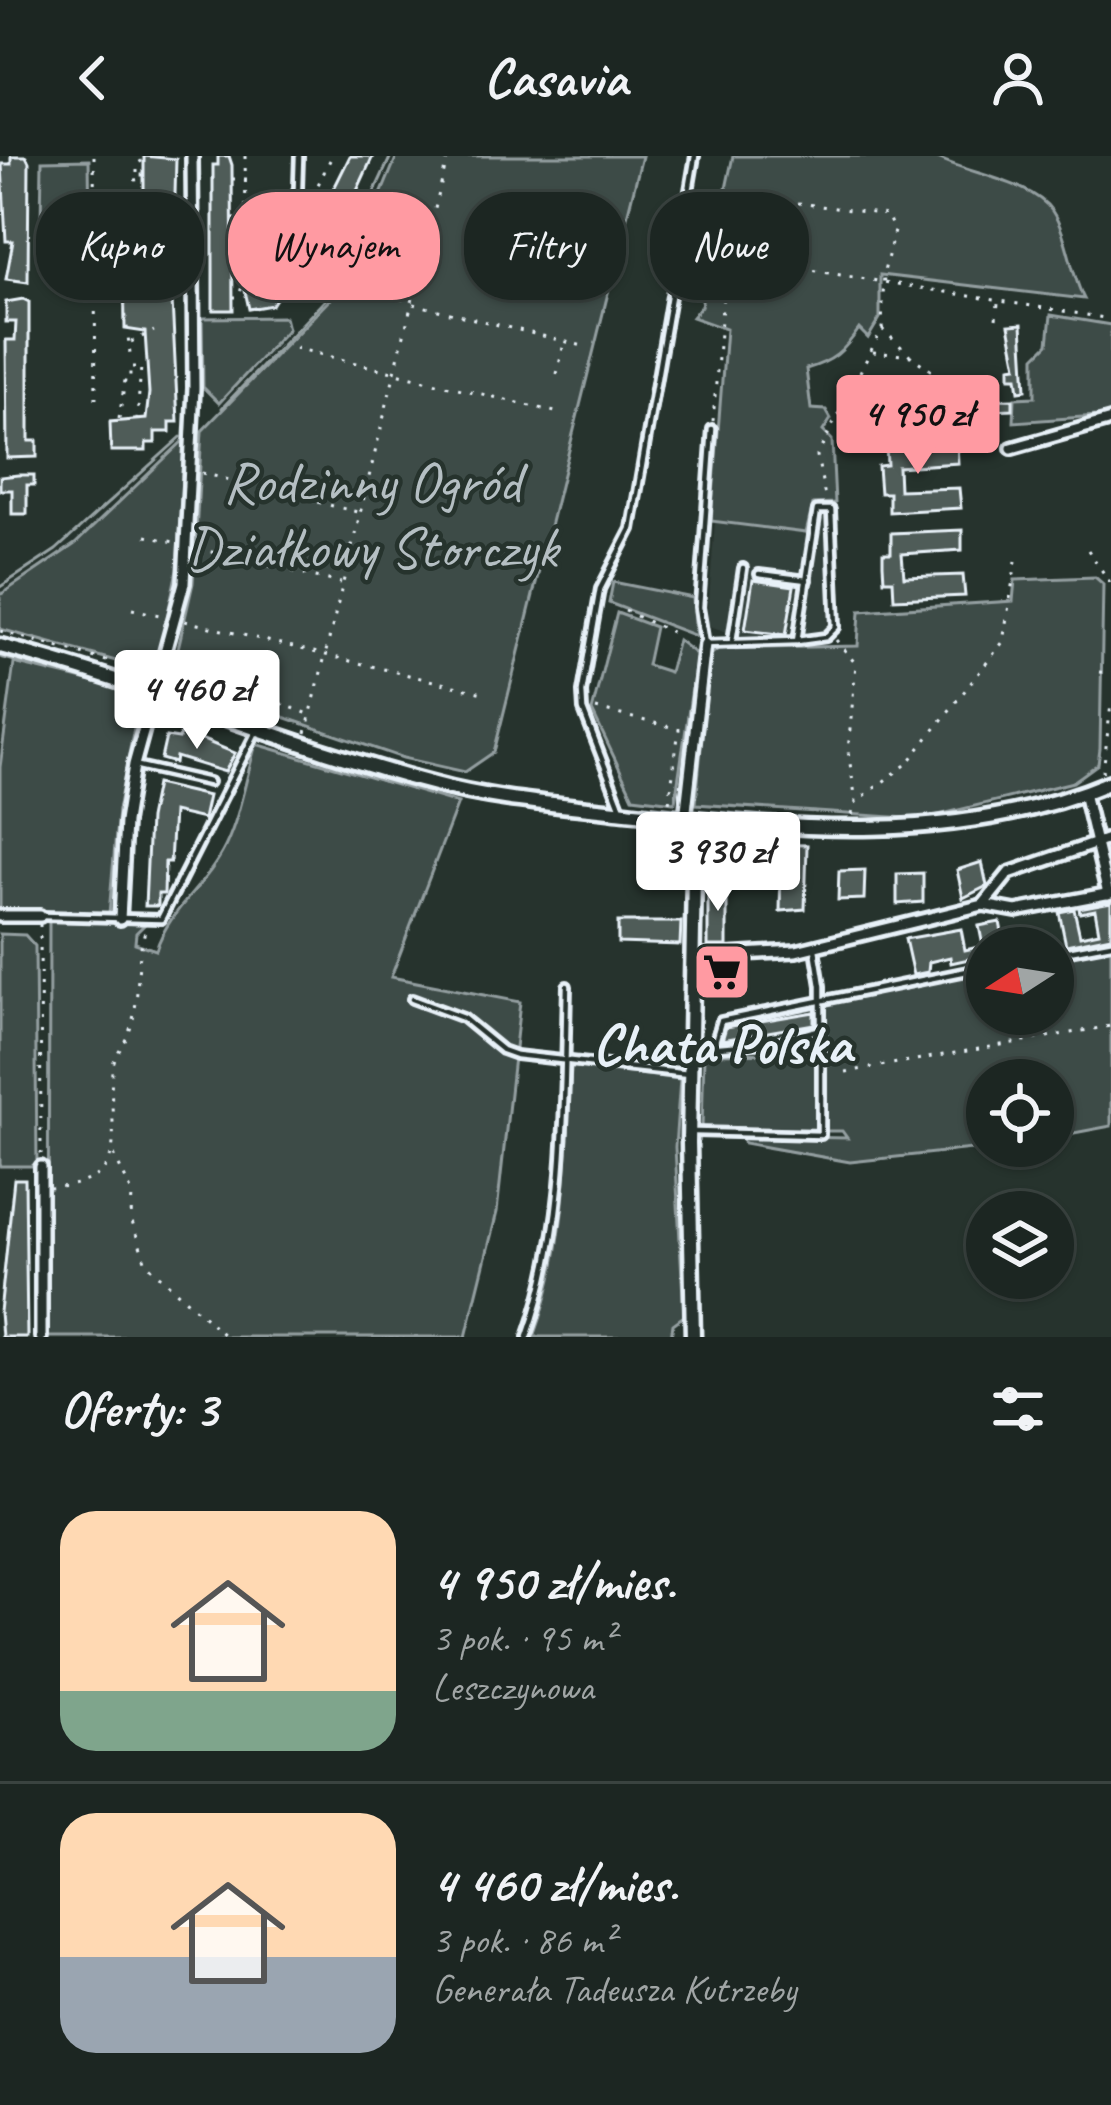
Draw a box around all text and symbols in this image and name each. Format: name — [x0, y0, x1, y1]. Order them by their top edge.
text: Casavia — [484, 44, 627, 112]
icon: back — [60, 45, 126, 111]
icon: person — [985, 45, 1051, 111]
chip: Kupno — [36, 192, 204, 300]
chip: Wynajem — [228, 192, 440, 300]
chip: Filtry — [464, 192, 626, 300]
chip: Nowe — [650, 192, 809, 300]
pin: 4 950 zł — [794, 375, 1042, 477]
text: 4 950 zł — [863, 389, 973, 438]
park label: Rodzinny Ogród Działkowy Storczyk — [186, 446, 562, 584]
pin: 4 460 zł — [73, 650, 321, 752]
text: 4 460 zł — [142, 664, 252, 713]
pin: 3 930 zł — [594, 812, 842, 914]
text: 3 930 zł — [663, 826, 773, 875]
north arrow — [966, 927, 1074, 1035]
map controls — [966, 927, 1074, 1299]
supermarket icon: Chata Polska — [691, 941, 753, 1003]
place label: Chata Polska — [593, 1008, 856, 1080]
button: locate — [966, 1059, 1074, 1167]
button: layers — [966, 1191, 1074, 1299]
icon: filters — [985, 1376, 1051, 1442]
text: Oferty: 3 — [60, 1377, 217, 1441]
text: 4 950 zł/mies. — [432, 1550, 675, 1614]
icon: home — [156, 1559, 300, 1703]
text: 3 pok. · 95 m² — [432, 1614, 614, 1663]
text: Leszczynowa — [432, 1663, 594, 1712]
text: 4 460 zł/mies. — [432, 1852, 678, 1916]
icon: home — [156, 1861, 300, 2005]
text: 3 pok. · 86 m² — [432, 1916, 614, 1965]
text: Generała Tadeusza Kutrzeby — [432, 1965, 796, 2014]

